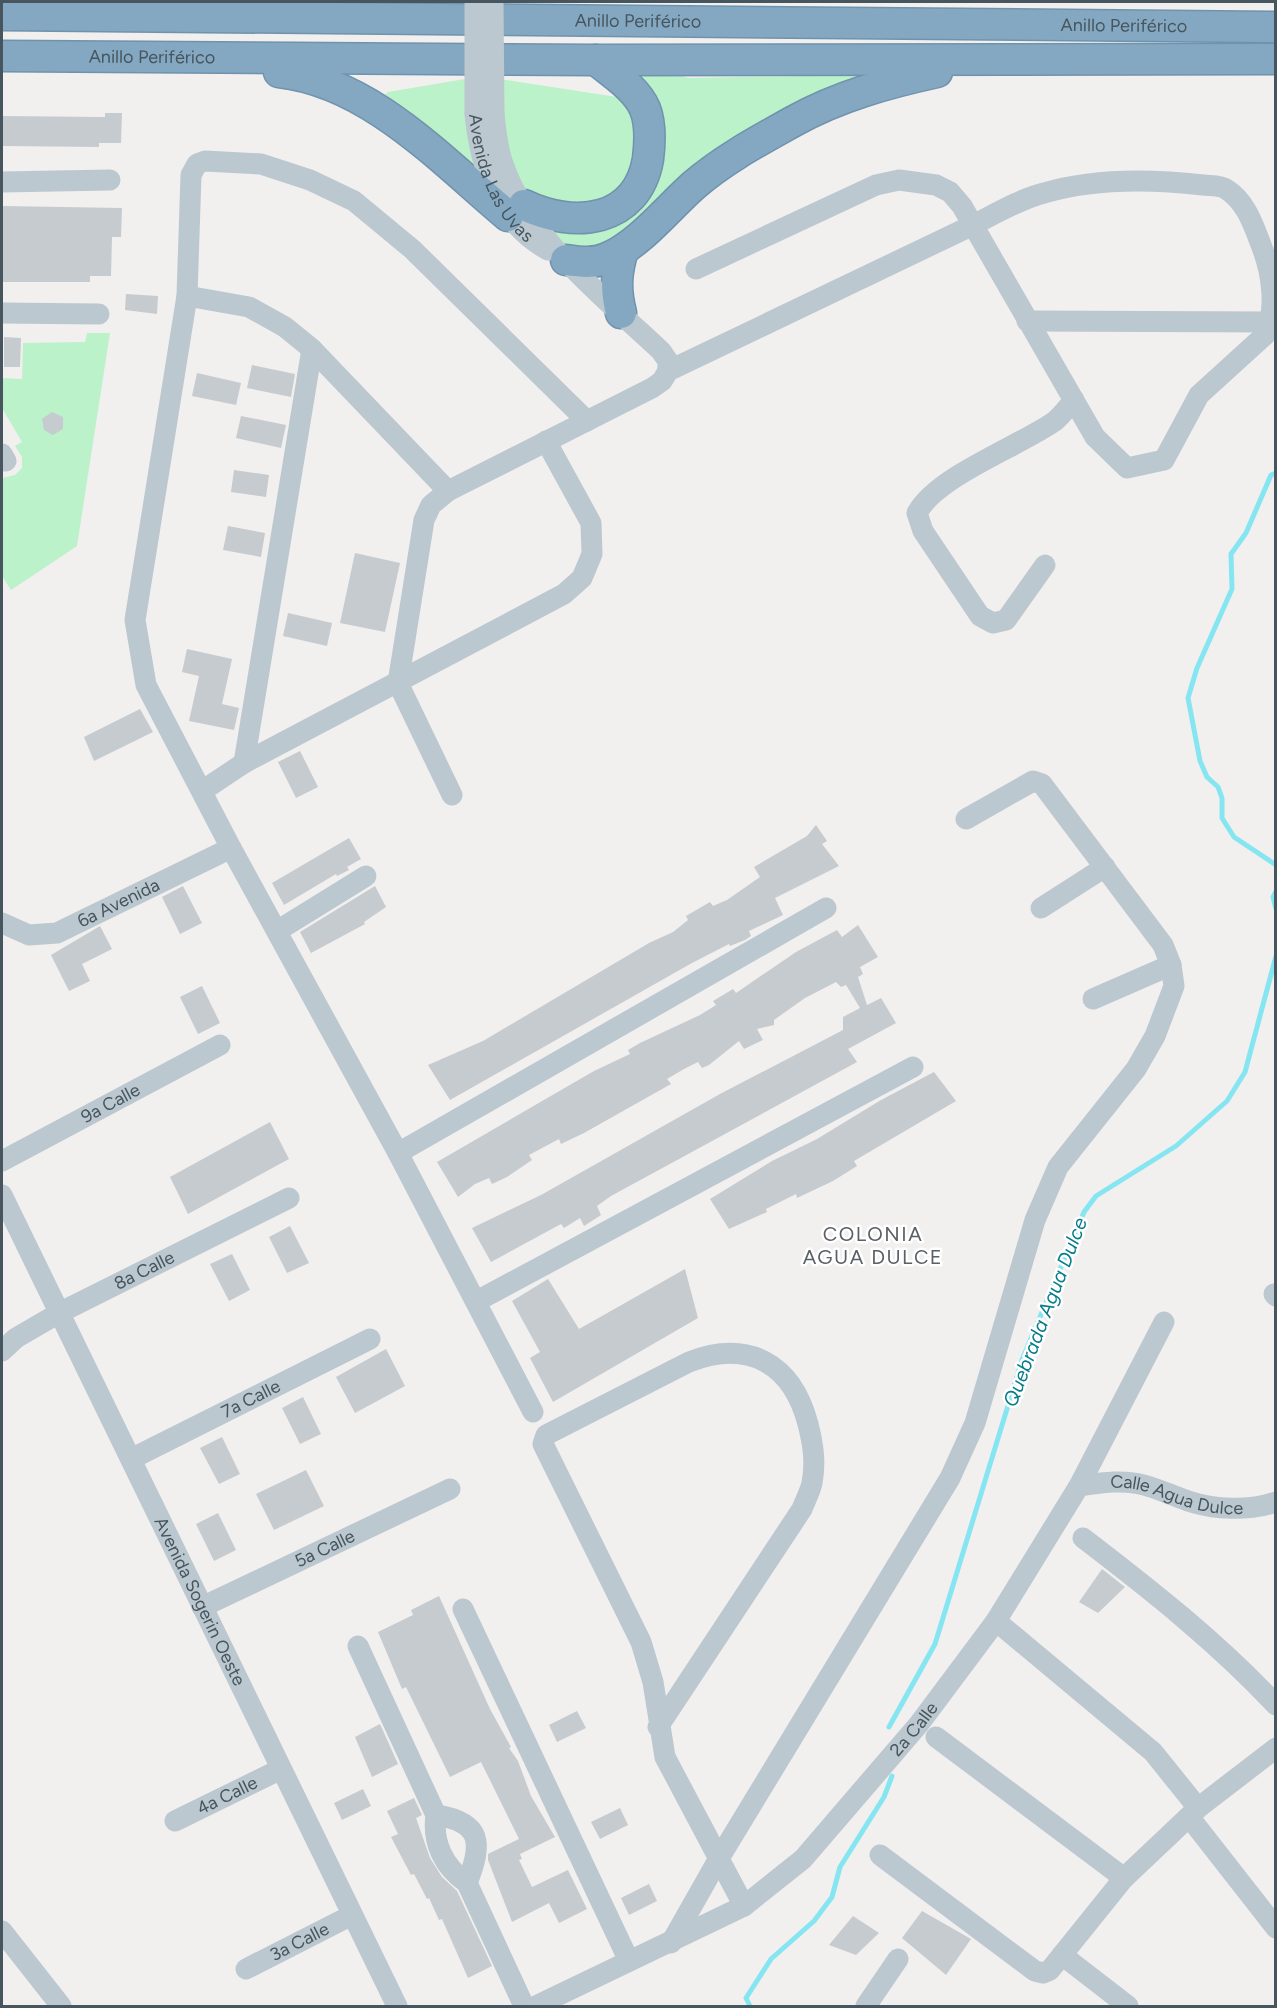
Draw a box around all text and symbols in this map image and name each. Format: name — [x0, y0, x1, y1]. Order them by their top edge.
street label: Anillo Periférico — [575, 9, 701, 33]
street label: Anillo Periférico — [1061, 14, 1187, 37]
street label: Anillo Periférico — [89, 46, 215, 68]
street label: Avenida Las Uvas — [464, 113, 538, 247]
street label: 6a Avenida — [74, 874, 163, 932]
street label: 9a Calle — [77, 1078, 144, 1128]
water label: Quebrada Agua Dulce — [998, 1214, 1092, 1410]
district label: COLONIA AGUA DULCE — [803, 1222, 943, 1269]
street label: 8a Calle — [110, 1246, 178, 1295]
street label: 7a Calle — [218, 1375, 284, 1423]
street label: Calle Agua Dulce — [1110, 1471, 1244, 1519]
street label: Avenida Sogerin Oeste — [150, 1513, 250, 1689]
street label: 5a Calle — [291, 1525, 359, 1572]
street label: 2a Calle — [885, 1698, 943, 1761]
street label: 4a Calle — [193, 1771, 261, 1820]
street label: 3a Calle — [266, 1918, 333, 1966]

